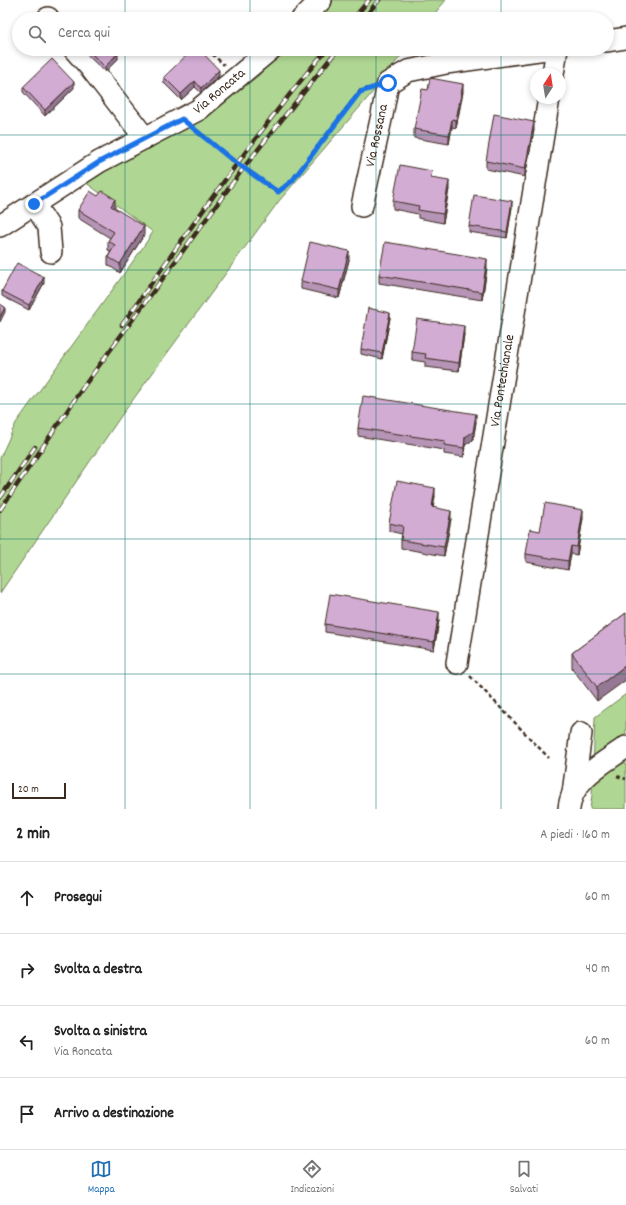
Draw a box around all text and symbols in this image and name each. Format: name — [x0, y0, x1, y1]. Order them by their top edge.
search box — [12, 12, 614, 56]
icon: search — [26, 23, 48, 45]
text: Cerca qui — [58, 23, 110, 45]
street label: Via Roncata — [189, 64, 250, 120]
north arrow — [530, 68, 566, 104]
route start — [379, 74, 397, 92]
street label: Via Rossana — [361, 102, 394, 169]
route end — [25, 195, 43, 213]
street label: Via Pontechianale — [486, 333, 520, 428]
scale bar — [12, 781, 66, 800]
text: 20 m — [18, 782, 39, 798]
text: 2 min — [16, 823, 50, 847]
text: A piedi · 160 m — [540, 826, 610, 845]
icon: ahead — [16, 887, 38, 909]
text: Prosegui — [54, 887, 102, 909]
text: 60 m — [585, 888, 610, 907]
icon: right — [16, 959, 38, 981]
text: Svolta a destra — [54, 959, 142, 981]
text: 40 m — [586, 960, 610, 979]
text: Svolta a sinistra — [54, 1021, 147, 1043]
icon: left — [16, 1031, 38, 1053]
text: 60 m — [585, 1032, 610, 1051]
text: Via Roncata — [54, 1043, 112, 1062]
icon: arrive — [16, 1103, 38, 1125]
text: Arrivo a destinazione — [54, 1103, 174, 1125]
tab: Mappa — [88, 1158, 115, 1198]
tab: Indicazioni — [291, 1158, 334, 1198]
tab: Salvati — [510, 1158, 538, 1198]

